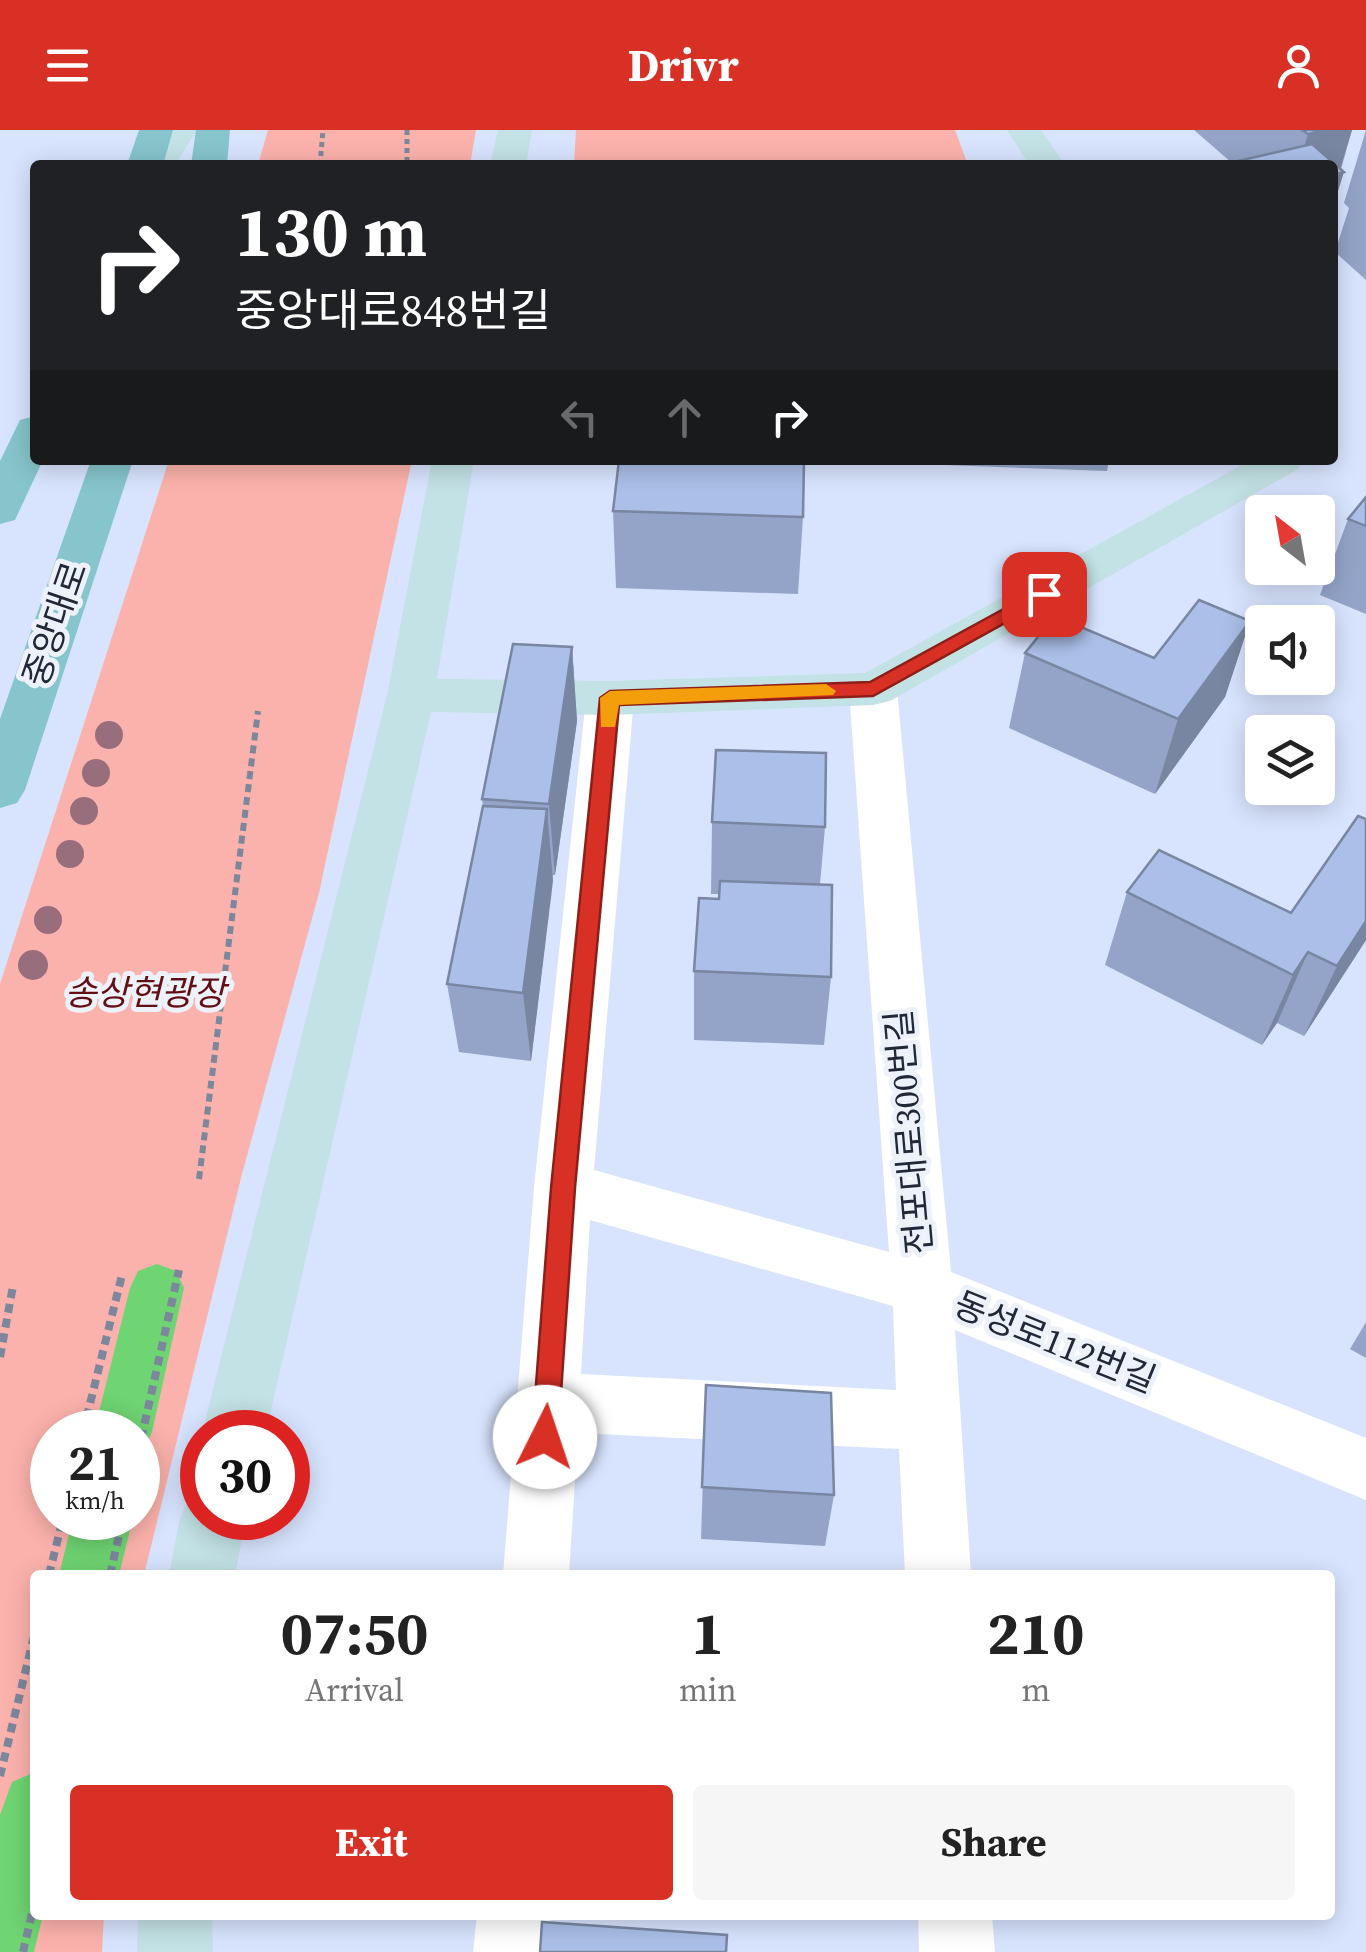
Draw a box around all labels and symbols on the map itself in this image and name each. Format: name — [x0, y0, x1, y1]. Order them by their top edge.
north arrow — [1245, 495, 1335, 585]
pin — [1002, 552, 1087, 637]
street label: 중앙대로 — [11, 555, 99, 693]
park label: 송상현광장 — [64, 969, 230, 1017]
street label: 전포대로300번길 — [874, 1008, 944, 1256]
street label: 동성로112번길 — [947, 1280, 1163, 1404]
position arrow — [493, 1385, 597, 1489]
speed limit sign: 30 — [180, 1410, 310, 1540]

